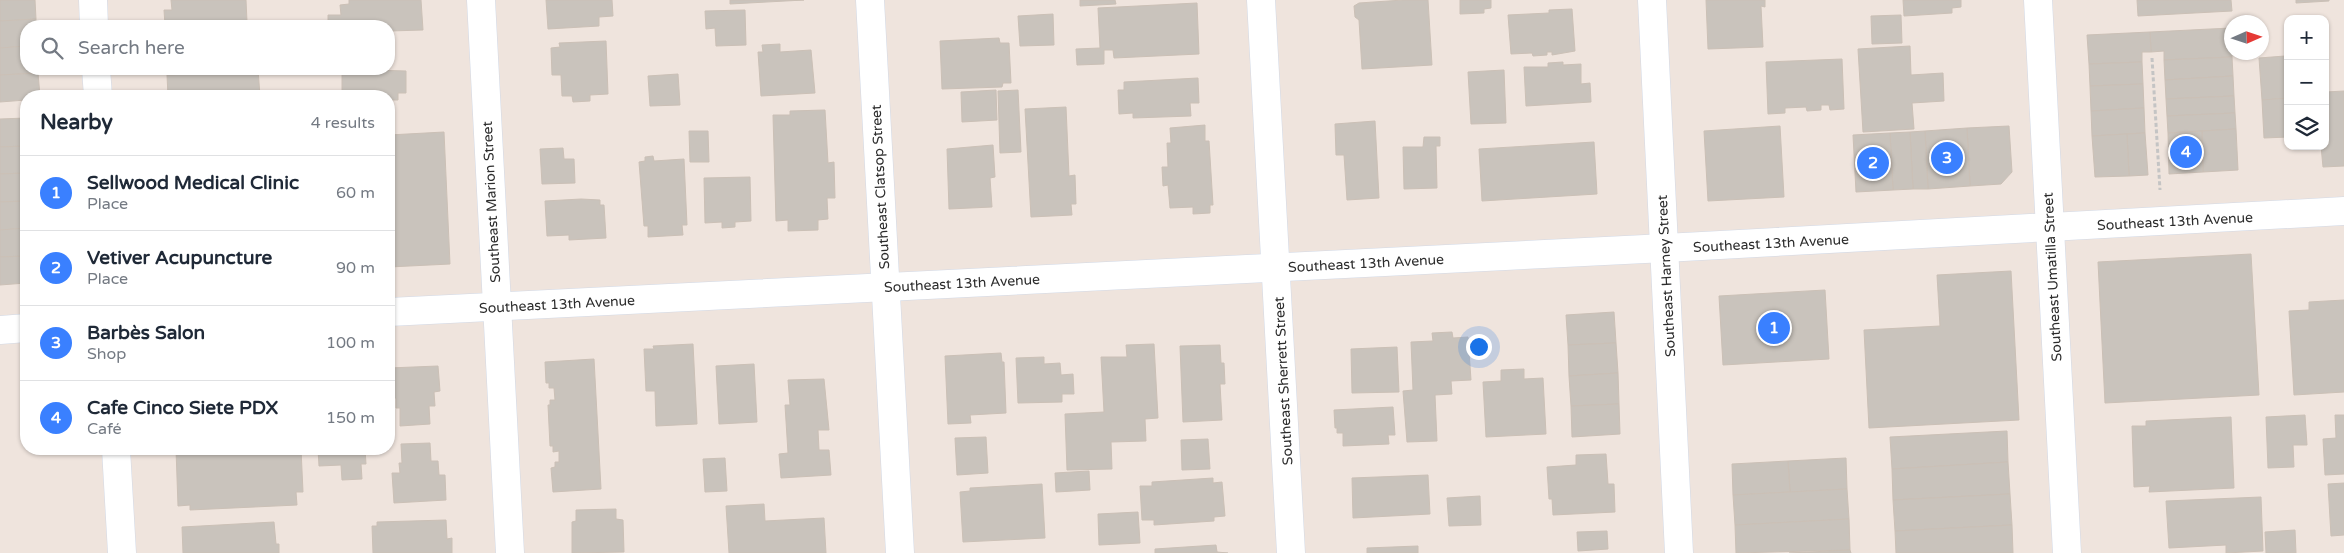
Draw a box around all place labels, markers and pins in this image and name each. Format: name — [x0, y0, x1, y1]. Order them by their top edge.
pin: 4 — [2170, 133, 2202, 171]
pin: 3 — [1931, 139, 1963, 177]
pin: 2 — [1857, 144, 1889, 182]
pin: 1 — [1758, 309, 1790, 347]

